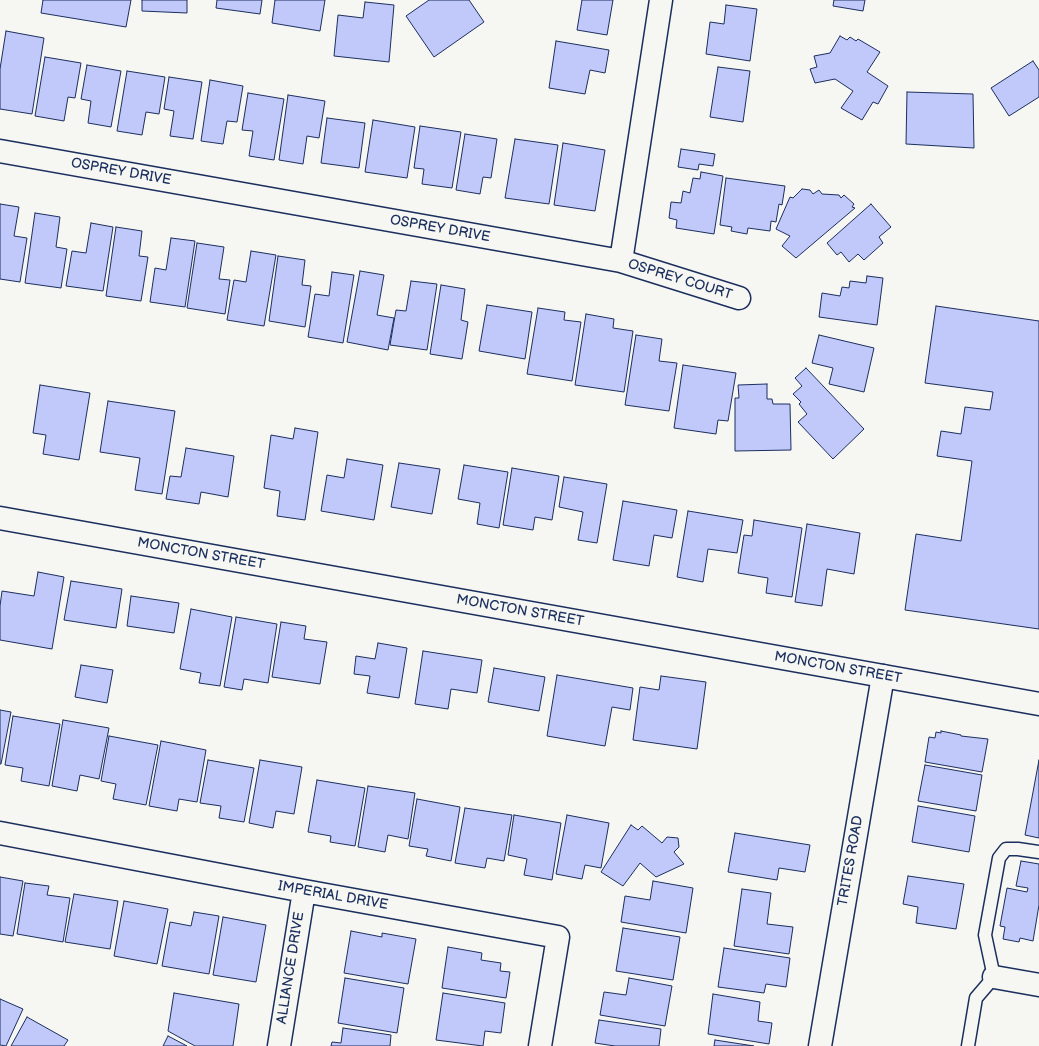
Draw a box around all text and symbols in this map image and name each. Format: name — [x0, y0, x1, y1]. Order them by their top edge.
street label: OSPREY DRIVE — [70, 155, 172, 189]
street label: OSPREY DRIVE — [389, 212, 491, 246]
street label: OSPREY COURT — [626, 256, 734, 304]
street label: MONCTON STREET — [136, 535, 266, 573]
street label: MONCTON STREET — [455, 592, 585, 630]
street label: MONCTON STREET — [773, 649, 903, 687]
street label: TRITES ROAD — [835, 814, 867, 908]
street label: IMPERIAL DRIVE — [277, 878, 389, 914]
street label: ALLIANCE DRIVE — [274, 911, 308, 1025]

